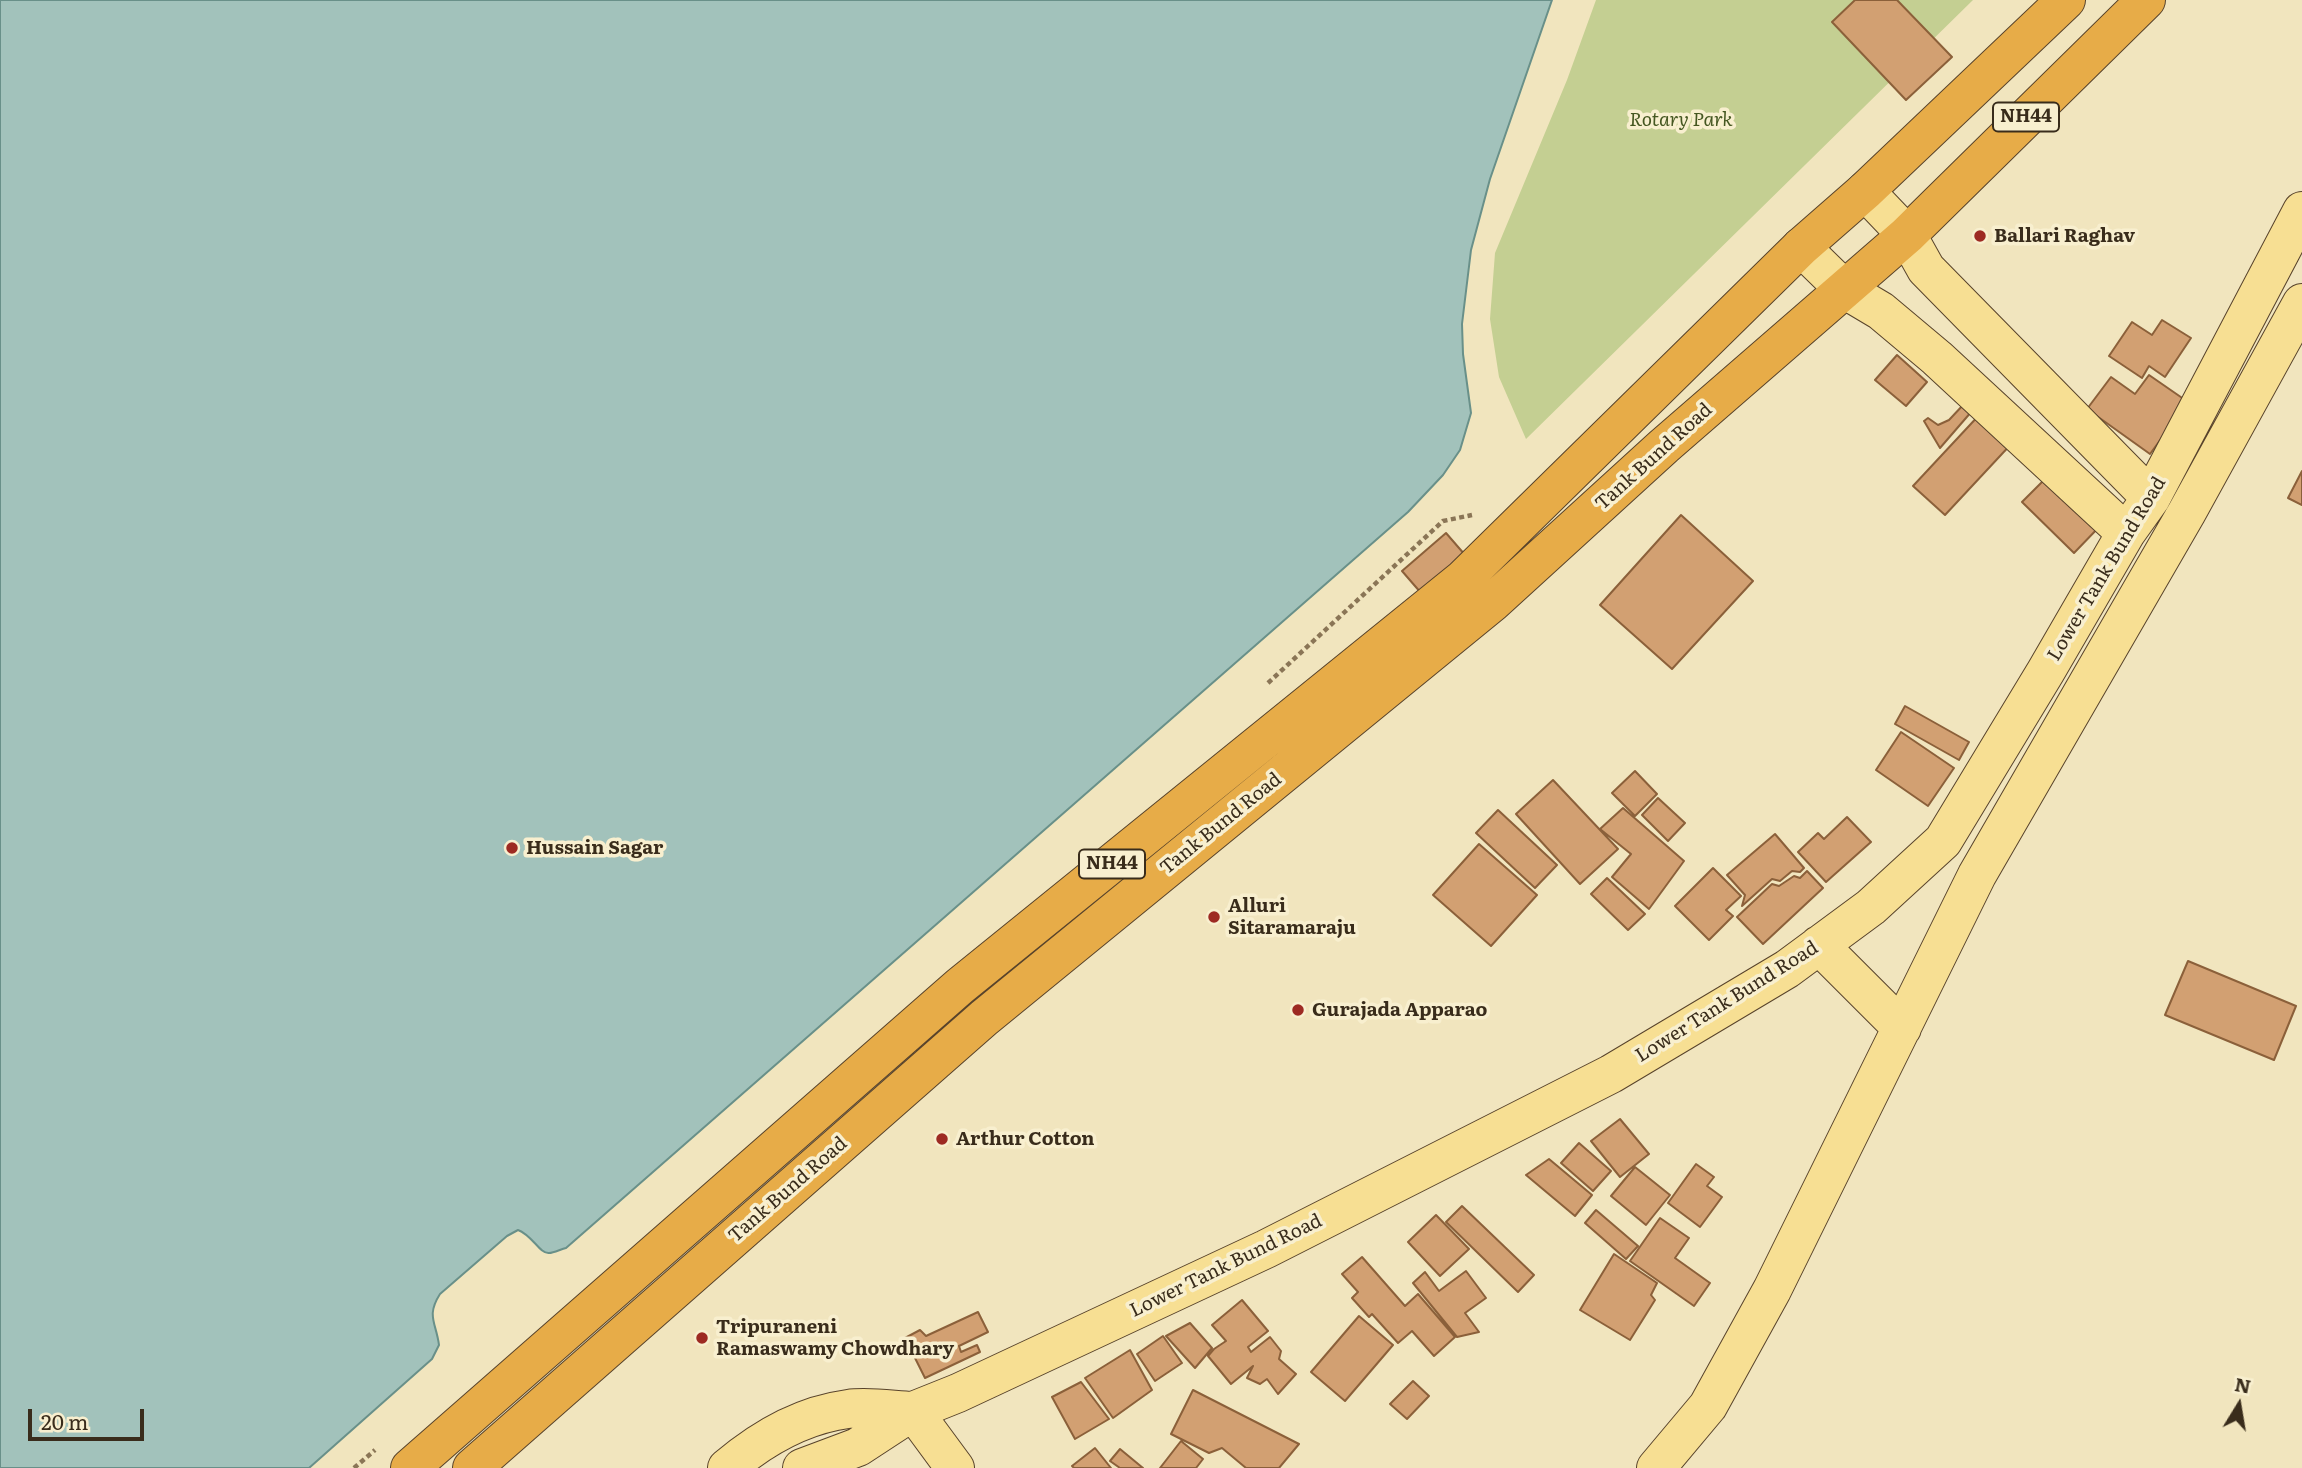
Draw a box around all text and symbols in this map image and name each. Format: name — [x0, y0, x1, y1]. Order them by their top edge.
road number: NH44 — [1993, 103, 2059, 132]
park label: Rotary Park — [1629, 109, 1733, 131]
place label: Ballari Raghav — [1994, 225, 2135, 247]
marker: Ballari Raghav — [1972, 228, 1988, 244]
street label: Tank Bund Road — [1591, 399, 1717, 515]
street label: Lower Tank Bund Road — [2043, 473, 2171, 665]
street label: Tank Bund Road — [1156, 768, 1286, 880]
place label: Hussain Sagar — [526, 837, 663, 859]
marker: Hussain Sagar — [504, 840, 520, 856]
road number: NH44 — [1079, 850, 1145, 878]
place label: Alluri Sitaramaraju — [1228, 895, 1356, 939]
marker: Alluri Sitaramaraju — [1206, 909, 1222, 925]
street label: Lower Tank Bund Road — [1632, 936, 1822, 1068]
place label: Gurajada Apparao — [1312, 999, 1487, 1021]
marker: Gurajada Apparao — [1290, 1002, 1306, 1018]
place label: Arthur Cotton — [956, 1128, 1095, 1150]
marker: Arthur Cotton — [934, 1131, 950, 1147]
street label: Tank Bund Road — [724, 1132, 852, 1248]
street label: Lower Tank Bund Road — [1126, 1210, 1326, 1322]
place label: Tripuraneni Ramaswamy Chowdhary — [716, 1316, 954, 1360]
marker: Tripuraneni Ramaswamy Chowdhary — [694, 1330, 710, 1346]
text: N — [2232, 1369, 2254, 1400]
north arrow — [2204, 1370, 2274, 1440]
scale bar — [32, 1394, 147, 1438]
text: 20 m — [41, 1405, 88, 1436]

